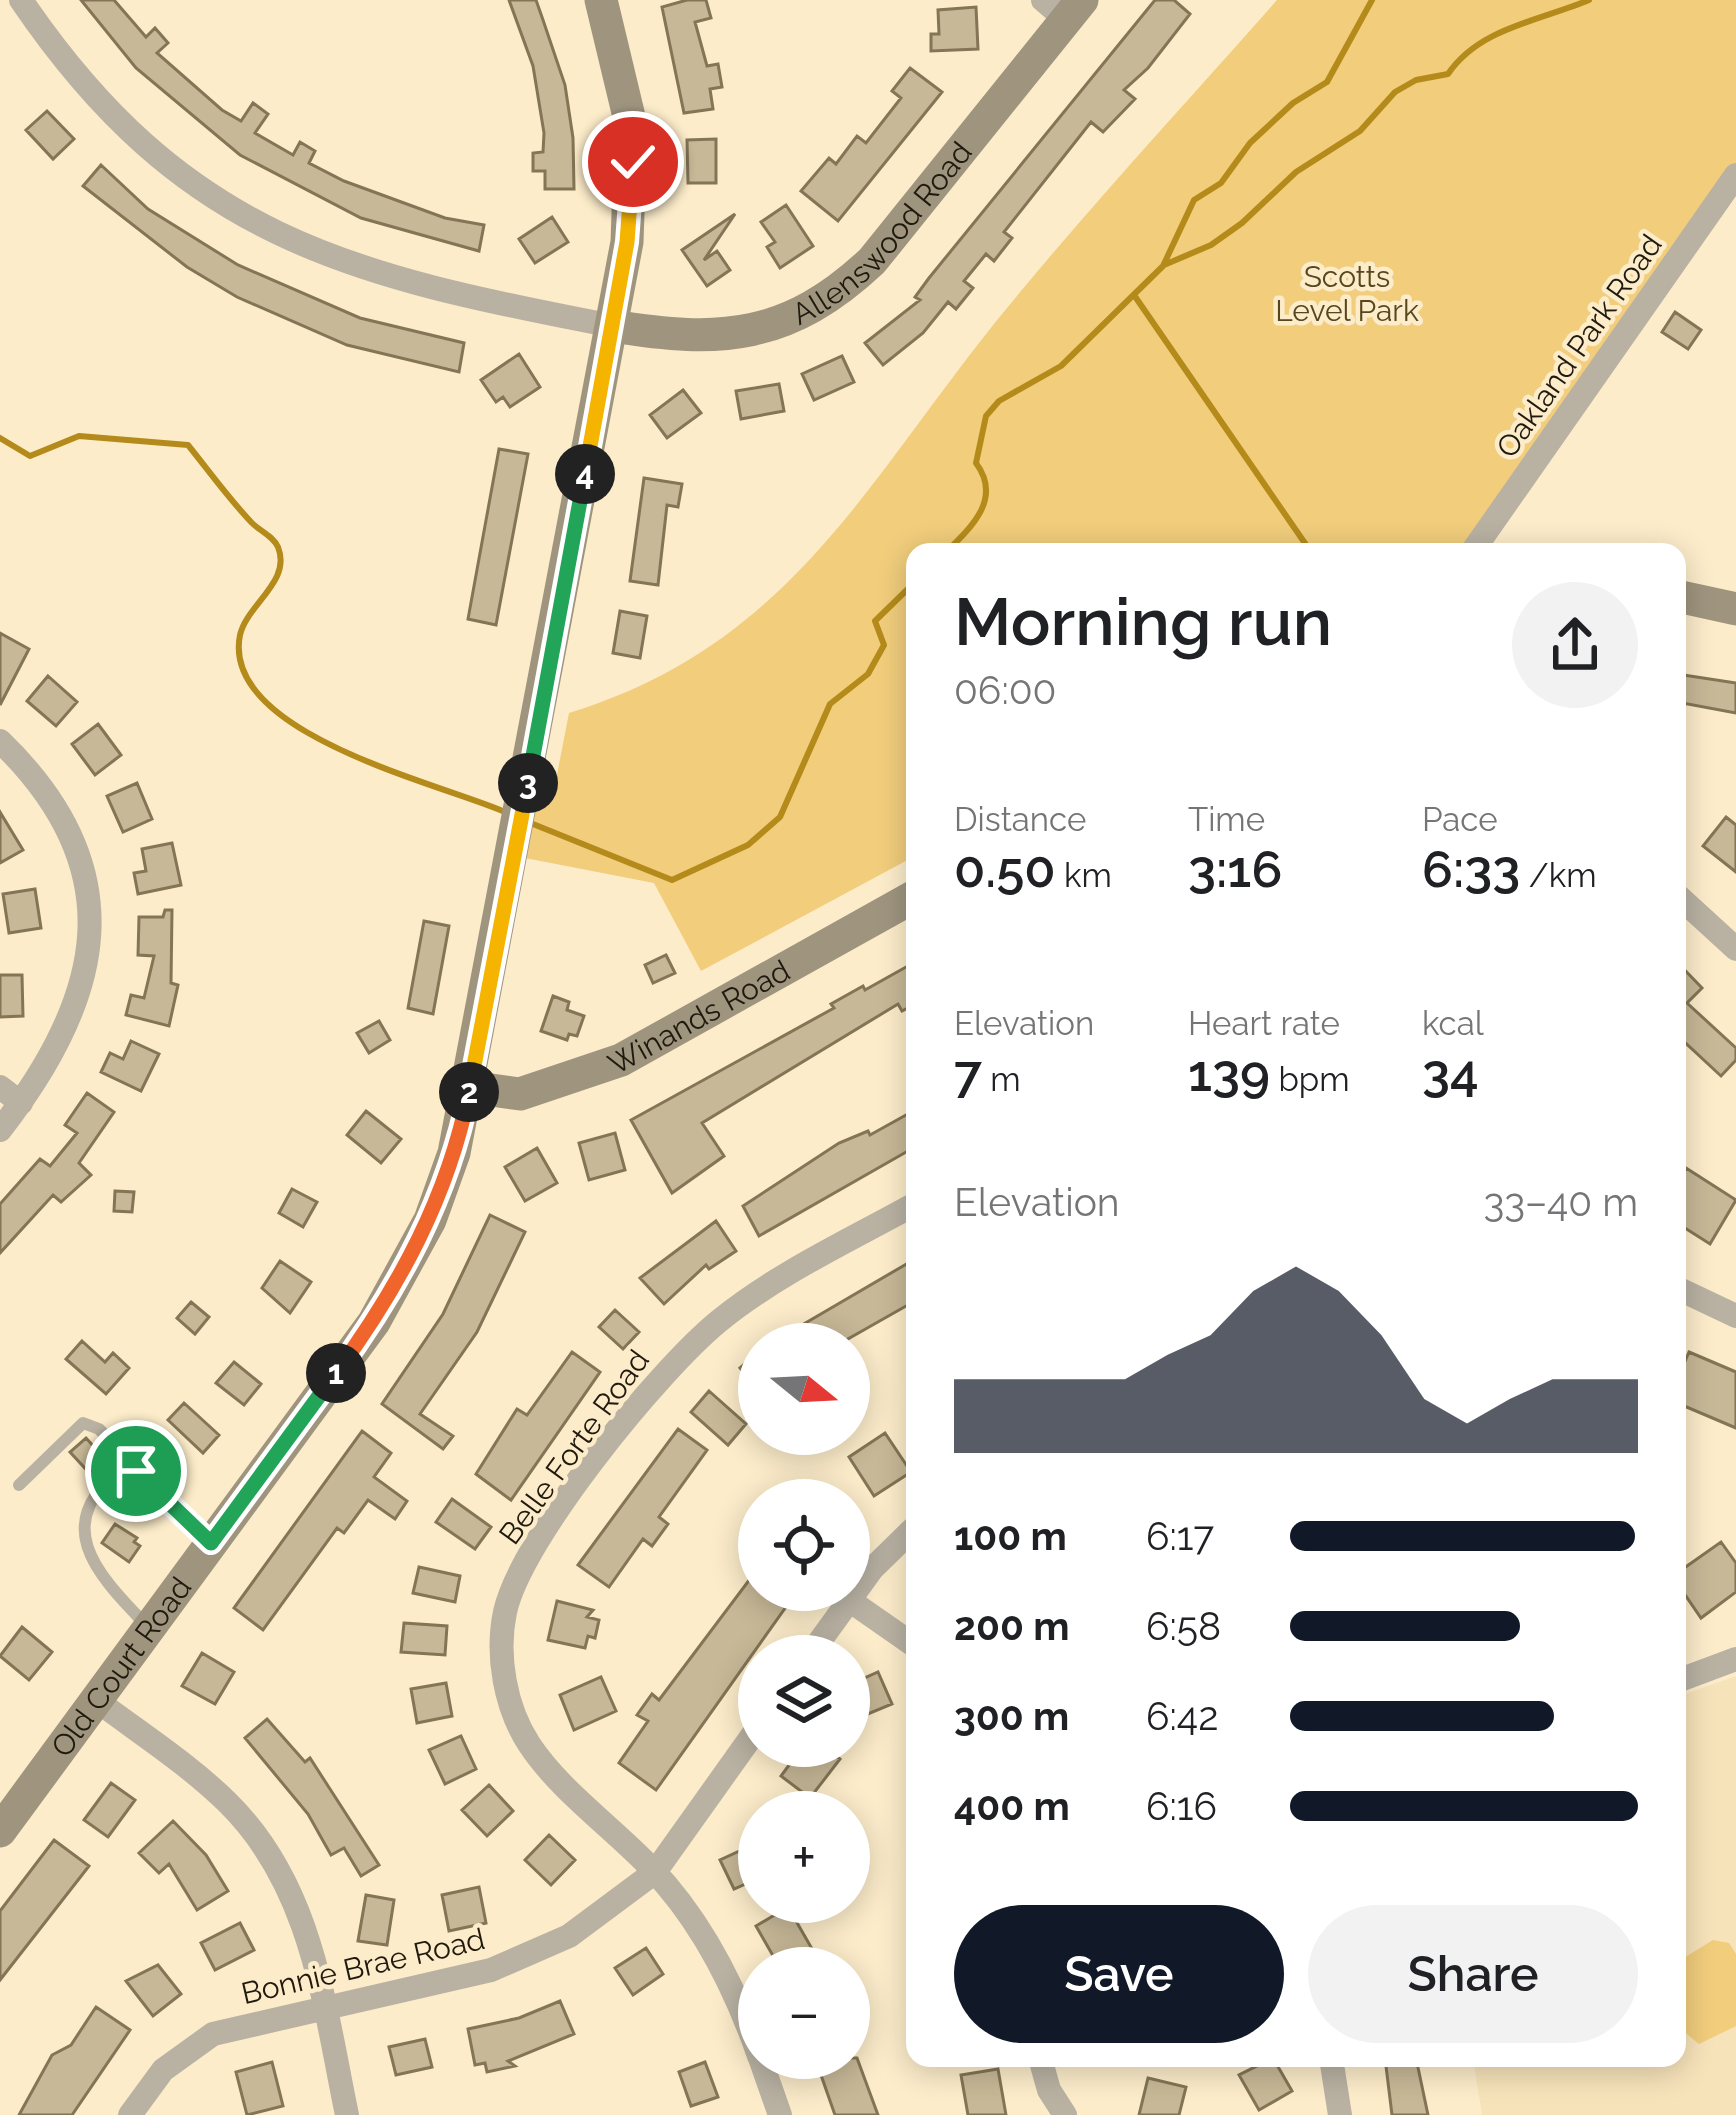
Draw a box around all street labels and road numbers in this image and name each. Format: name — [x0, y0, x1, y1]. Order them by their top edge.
street label: Allenswood Road — [786, 135, 978, 331]
street label: Oakland Park Road — [1489, 228, 1669, 464]
street label: Winands Road — [602, 952, 795, 1081]
street label: Belle Forte Road — [492, 1343, 656, 1551]
street label: Old Court Road — [43, 1570, 198, 1763]
street label: Bonnie Brae Road — [238, 1921, 488, 2011]

